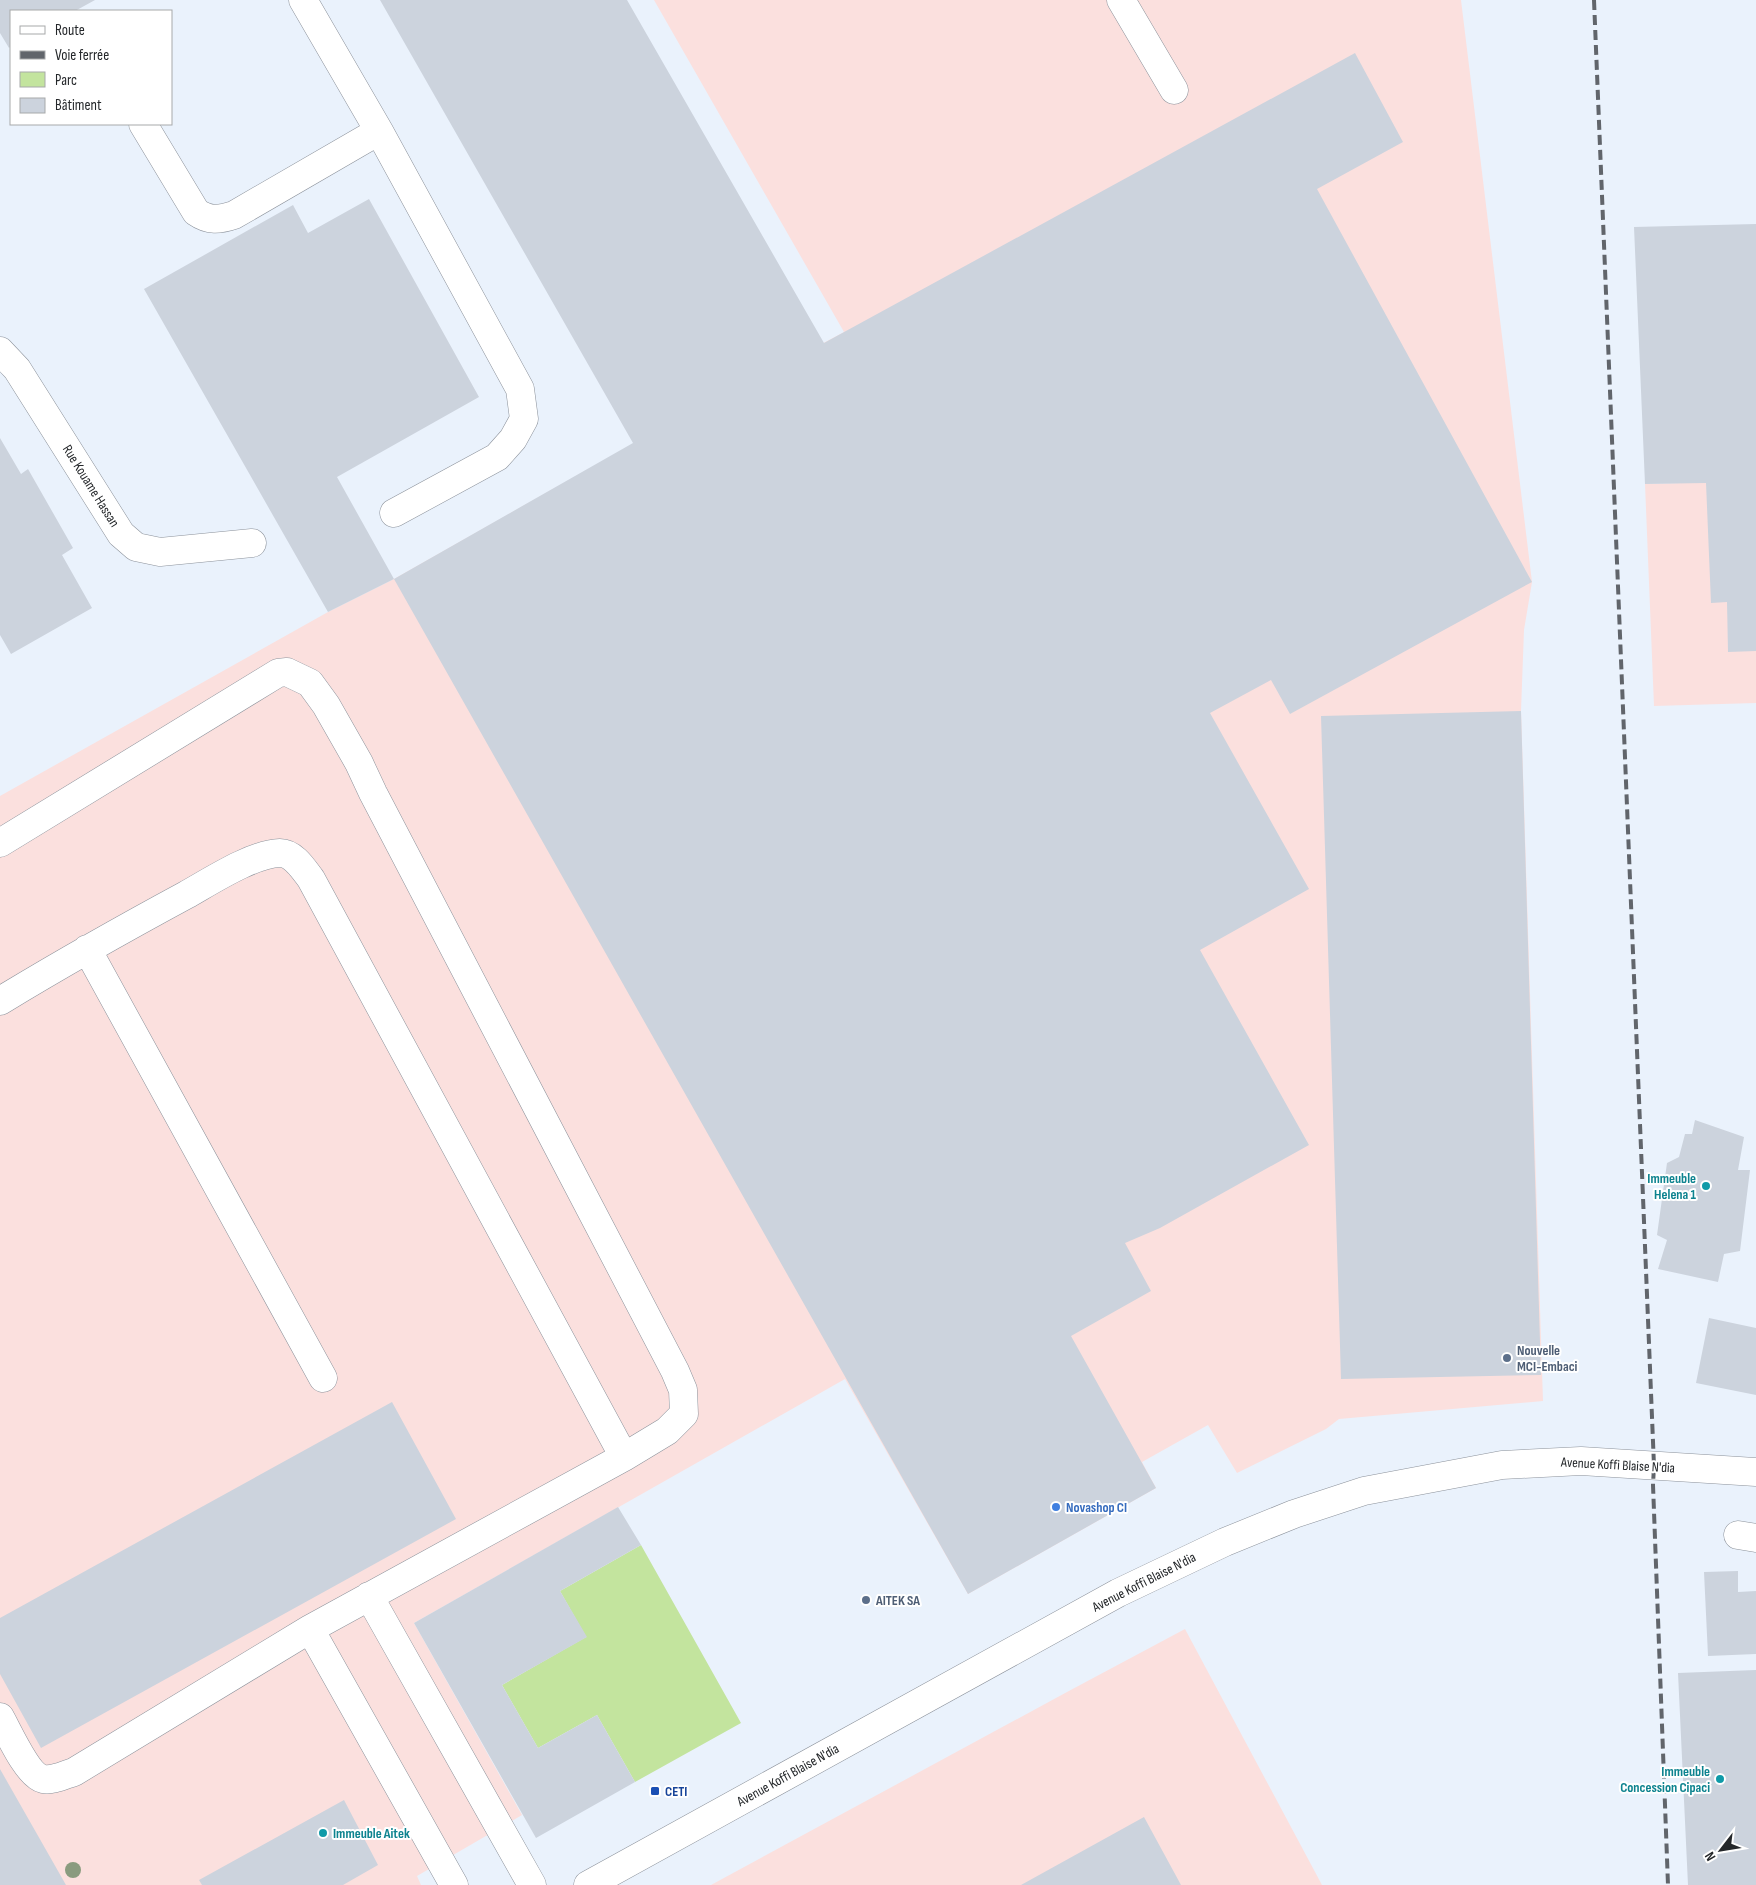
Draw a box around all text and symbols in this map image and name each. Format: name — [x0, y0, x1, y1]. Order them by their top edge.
legend — [10, 10, 172, 125]
text: Route — [55, 21, 85, 40]
text: Voie ferrée — [55, 46, 109, 65]
text: Parc — [55, 71, 77, 90]
text: Bâtiment — [55, 96, 102, 115]
street label: Rue Kouame Hassan — [59, 442, 123, 530]
place label: Immeuble Helena 1 — [1647, 1170, 1697, 1203]
marker: Immeuble Helena 1 — [1700, 1180, 1712, 1192]
place label: Nouvelle MCI-Embaci — [1517, 1342, 1578, 1375]
marker: Nouvelle MCI-Embaci — [1501, 1352, 1513, 1364]
street label: Avenue Koffi Blaise N'dia — [1560, 1453, 1675, 1476]
place label: Novashop CI — [1066, 1499, 1127, 1516]
marker: Novashop CI — [1050, 1501, 1062, 1513]
street label: Avenue Koffi Blaise N'dia — [1088, 1549, 1199, 1616]
place label: AITEK SA — [875, 1592, 920, 1609]
marker: AITEK SA — [860, 1594, 872, 1606]
street label: Avenue Koffi Blaise N'dia — [733, 1740, 842, 1811]
place label: Immeuble Concession Cipaci — [1620, 1763, 1710, 1796]
marker: Immeuble Concession Cipaci — [1714, 1773, 1726, 1785]
place label: CETI — [665, 1783, 687, 1800]
marker: CETI — [649, 1785, 661, 1797]
place label: Immeuble Aitek — [333, 1825, 410, 1842]
north arrow — [1696, 1825, 1746, 1875]
marker: Immeuble Aitek — [317, 1827, 329, 1839]
text: N — [1701, 1849, 1719, 1864]

